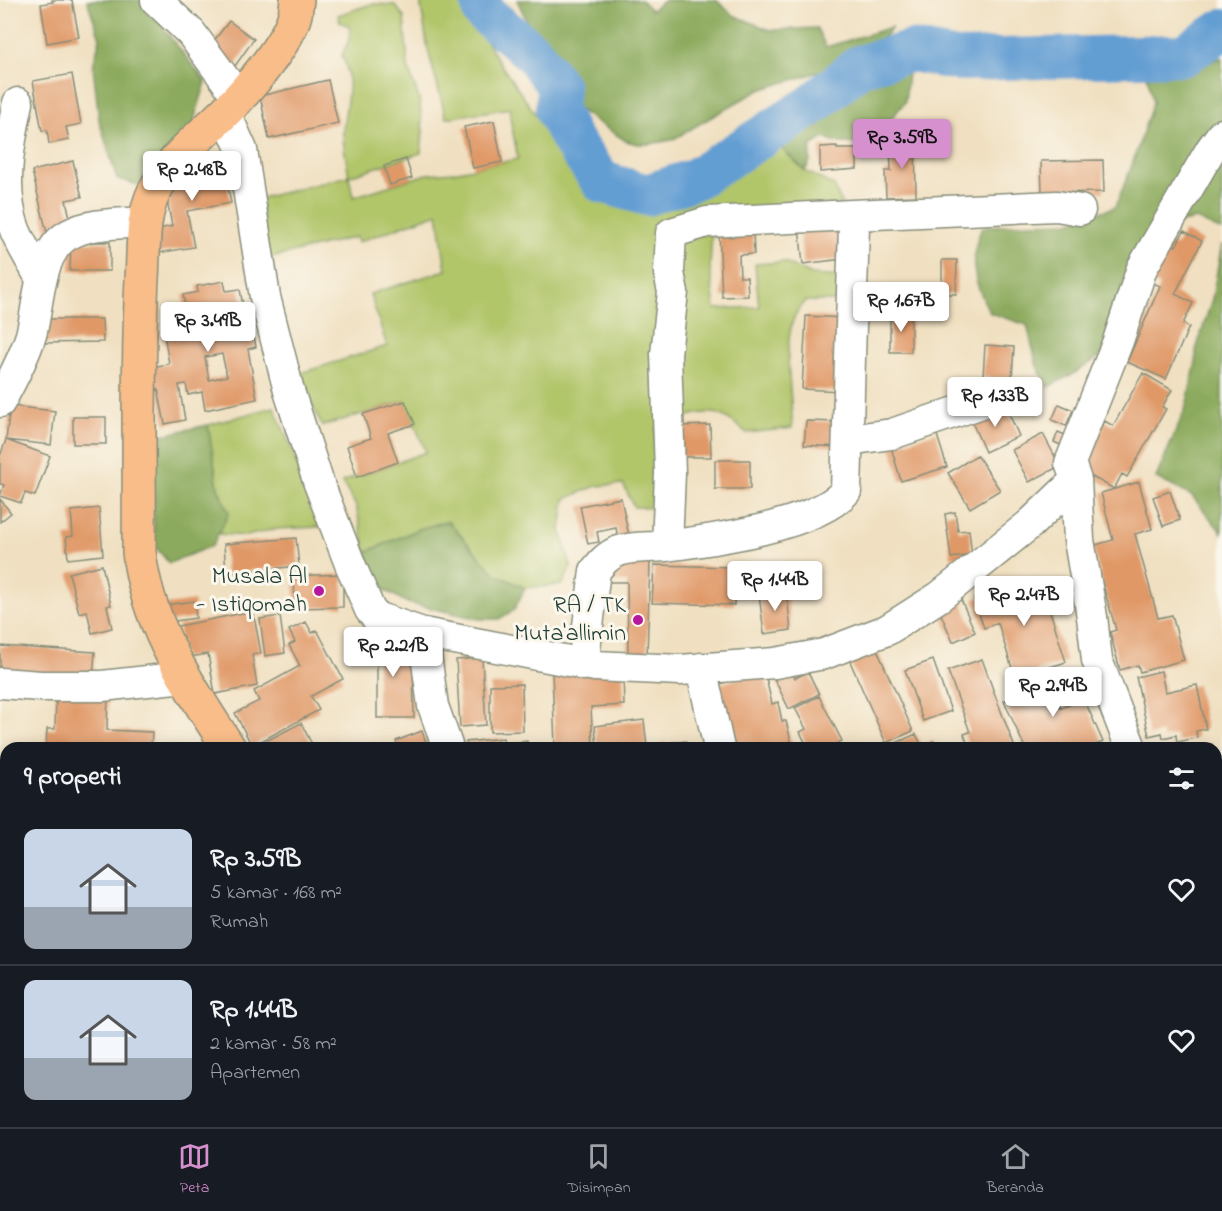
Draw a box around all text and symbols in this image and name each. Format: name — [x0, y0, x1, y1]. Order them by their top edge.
pin: Rp 3.59B — [840, 119, 964, 170]
text: Rp 3.59B — [867, 124, 937, 153]
pin: Rp 2.48B — [130, 151, 254, 202]
text: Rp 2.48B — [157, 156, 227, 185]
pin: Rp 1.67B — [839, 282, 963, 333]
text: Rp 1.67B — [867, 287, 935, 316]
pin: Rp 3.49B — [146, 302, 270, 353]
text: Rp 3.49B — [175, 307, 242, 336]
pin: Rp 1.33B — [933, 377, 1057, 428]
text: Rp 1.33B — [961, 382, 1029, 411]
place label: Musala Al - Istiqomah — [196, 560, 307, 623]
pin: Rp 1.44B — [713, 561, 837, 612]
text: Rp 1.44B — [741, 566, 809, 595]
pin: Rp 2.47B — [962, 576, 1086, 627]
text: Rp 2.47B — [989, 581, 1059, 610]
marker: Musala Al - Istiqomah — [312, 584, 326, 598]
place label: RA / TK Muta'allimin — [514, 589, 626, 652]
marker: RA / TK Muta'allimin — [631, 613, 645, 627]
pin: Rp 2.21B — [331, 627, 455, 678]
text: Rp 2.21B — [358, 632, 428, 661]
pin: Rp 2.94B — [991, 667, 1115, 718]
text: Rp 2.94B — [1019, 672, 1087, 701]
text: 9 properti — [24, 759, 121, 797]
icon: filters — [1165, 762, 1198, 795]
text: Rp 3.59B — [210, 841, 301, 879]
icon: home — [72, 853, 144, 925]
icon: heart — [1165, 873, 1198, 906]
text: 5 kamar · 168 m² — [210, 879, 342, 908]
text: Rumah — [210, 908, 268, 937]
text: Rp 1.44B — [210, 992, 298, 1030]
icon: home — [72, 1004, 144, 1076]
icon: heart — [1165, 1024, 1198, 1057]
text: 2 kamar · 58 m² — [210, 1030, 337, 1059]
text: Apartemen — [210, 1059, 300, 1088]
tab: Peta — [178, 1140, 211, 1200]
tab: Disimpan — [567, 1140, 631, 1200]
tab: Beranda — [987, 1140, 1044, 1200]

